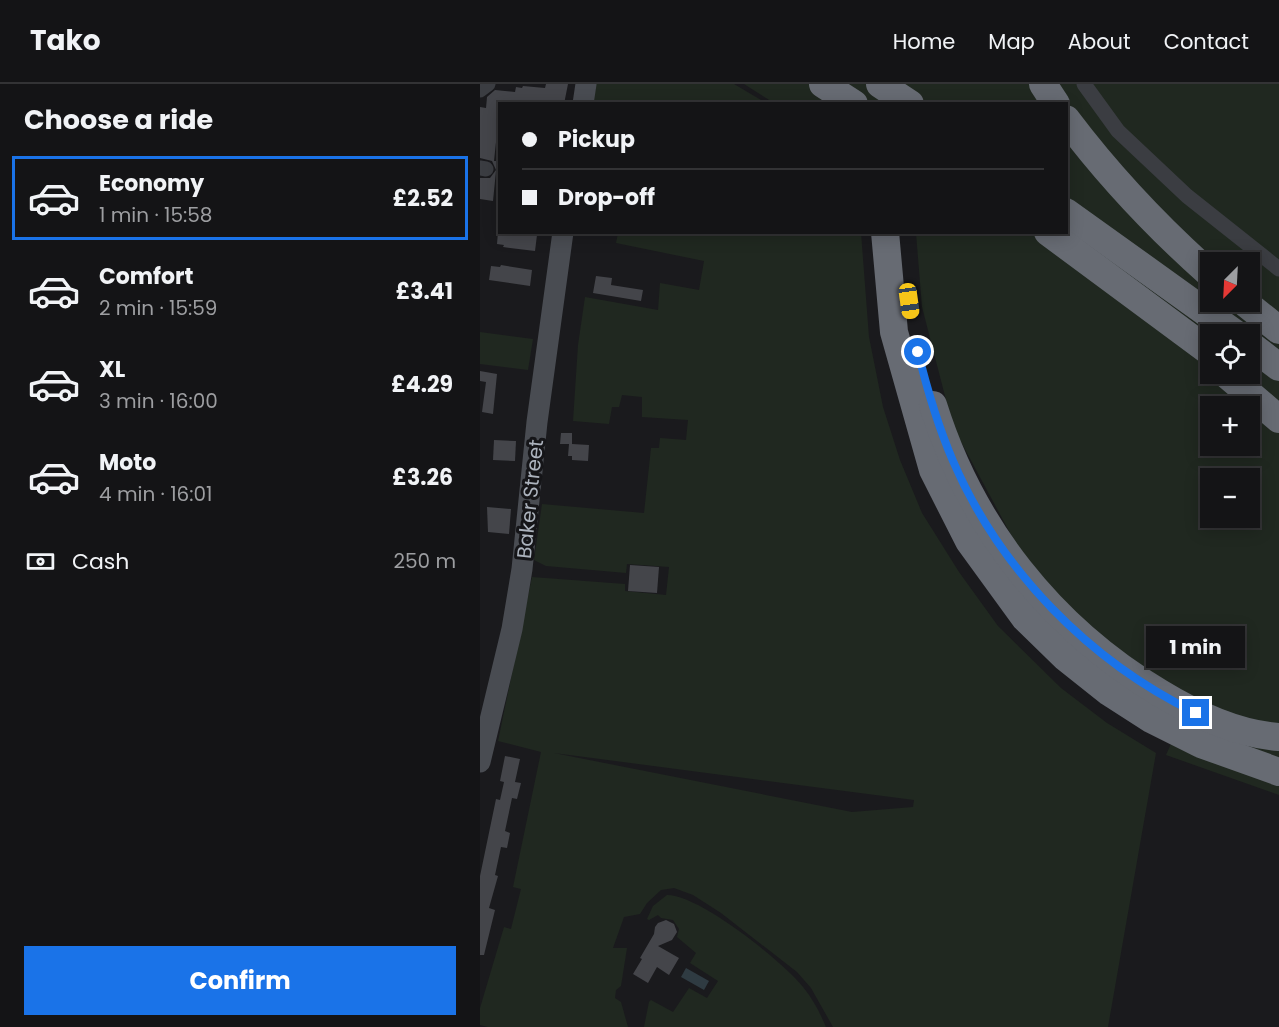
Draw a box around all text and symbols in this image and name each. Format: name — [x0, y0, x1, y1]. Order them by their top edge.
text: Tako — [30, 21, 101, 60]
text: Home — [893, 27, 955, 56]
text: Map — [988, 27, 1035, 56]
text: About — [1068, 27, 1131, 56]
text: Contact — [1164, 27, 1249, 56]
text: Choose a ride — [24, 101, 213, 138]
text: Pickup — [558, 124, 635, 155]
text: Economy — [99, 168, 204, 199]
icon: car — [27, 171, 81, 225]
text: Drop-off — [558, 182, 655, 213]
text: £2.52 — [393, 183, 453, 214]
text: 1 min · 15:58 — [99, 201, 212, 229]
north arrow — [1200, 252, 1260, 312]
map controls — [1200, 252, 1260, 528]
text: Comfort — [99, 261, 193, 292]
icon: car — [27, 264, 81, 318]
text: £3.41 — [396, 276, 453, 307]
car — [898, 282, 920, 320]
text: 2 min · 15:59 — [99, 294, 217, 322]
button: locate — [1200, 324, 1260, 384]
route start — [904, 338, 931, 365]
text: XL — [99, 354, 125, 385]
icon: car — [27, 357, 81, 411]
text: £4.29 — [391, 369, 453, 400]
text: 3 min · 16:00 — [99, 387, 218, 415]
button: + — [1200, 396, 1260, 456]
street label: Baker Street — [510, 438, 550, 560]
text: Moto — [99, 447, 156, 478]
icon: car — [27, 450, 81, 504]
text: £3.26 — [392, 462, 453, 493]
button: − — [1200, 468, 1260, 528]
text: 4 min · 16:01 — [99, 480, 212, 508]
icon: cash — [24, 545, 57, 578]
text: Cash — [72, 546, 129, 577]
text: 250 m — [393, 547, 456, 575]
callout: 1 min — [1146, 626, 1246, 668]
text: 1 min — [1169, 633, 1222, 661]
route end — [1182, 699, 1209, 726]
button: Confirm — [24, 946, 456, 1015]

